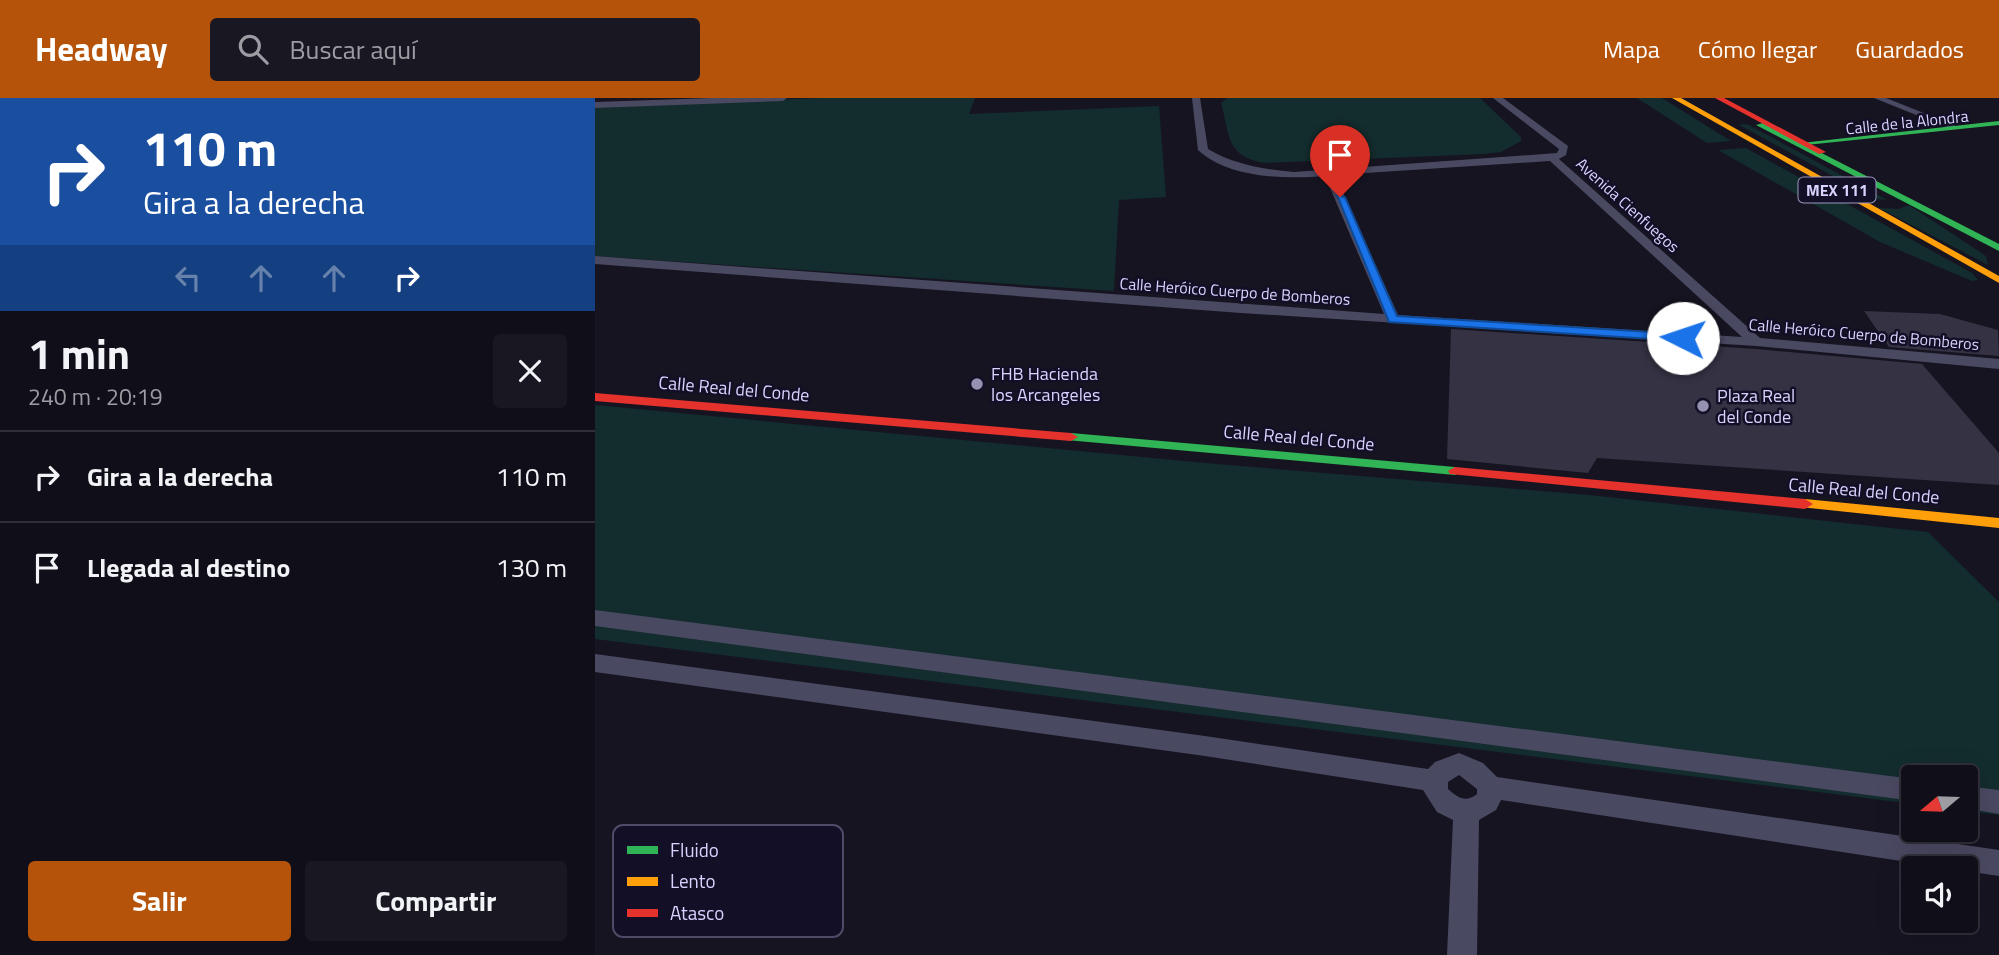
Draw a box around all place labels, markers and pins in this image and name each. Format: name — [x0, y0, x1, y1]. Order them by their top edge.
pin — [1310, 125, 1370, 197]
place label: FHB Hacienda los Arcangeles — [991, 360, 1100, 408]
marker: FHB Hacienda los Arcangeles — [969, 376, 985, 392]
place label: Plaza Real del Conde — [1717, 382, 1795, 430]
marker: Plaza Real del Conde — [1695, 398, 1711, 414]

